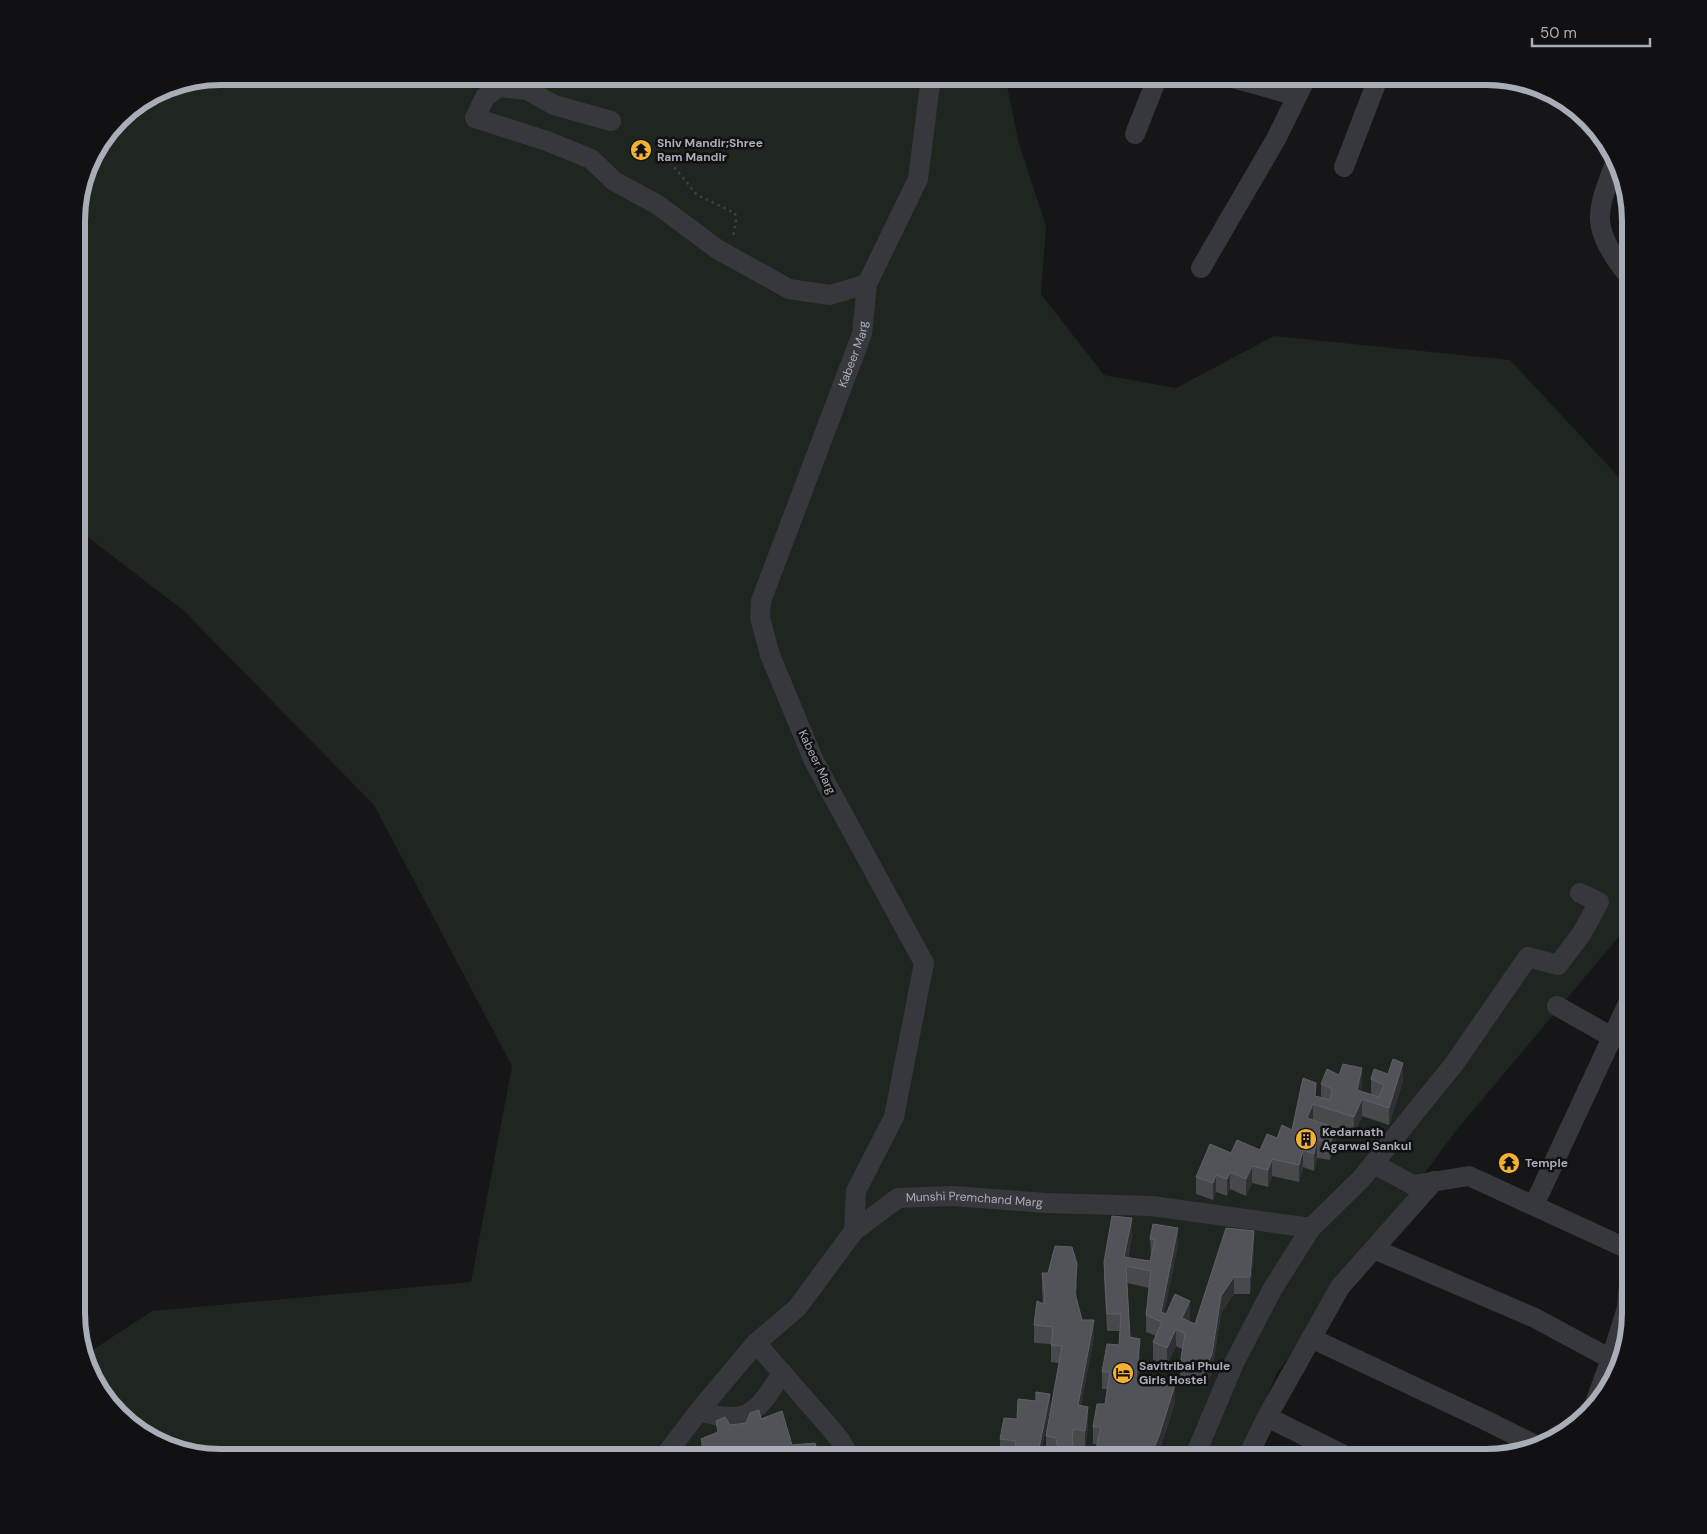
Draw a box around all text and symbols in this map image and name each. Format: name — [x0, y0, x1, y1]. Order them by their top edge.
scale bar — [1532, 15, 1650, 47]
text: 50 m — [1540, 23, 1577, 43]
place label: Shiv Mandir;Shree Ram Mandir — [657, 135, 763, 165]
temple icon: Shiv Mandir;Shree Ram Mandir — [629, 138, 653, 162]
street label: Kabeer Marg — [834, 320, 871, 390]
street label: Kabeer Marg — [795, 727, 840, 797]
place label: Kedarnath Agarwal Sankul — [1322, 1124, 1411, 1154]
building icon: Kedarnath Agarwal Sankul — [1294, 1127, 1318, 1151]
temple icon: Temple — [1497, 1151, 1521, 1175]
place label: Temple — [1525, 1155, 1568, 1171]
street label: Munshi Premchand Marg — [905, 1188, 1044, 1211]
place label: Savitribai Phule Girls Hostel — [1139, 1358, 1230, 1388]
hotel icon: Savitribai Phule Girls Hostel — [1111, 1361, 1135, 1385]

